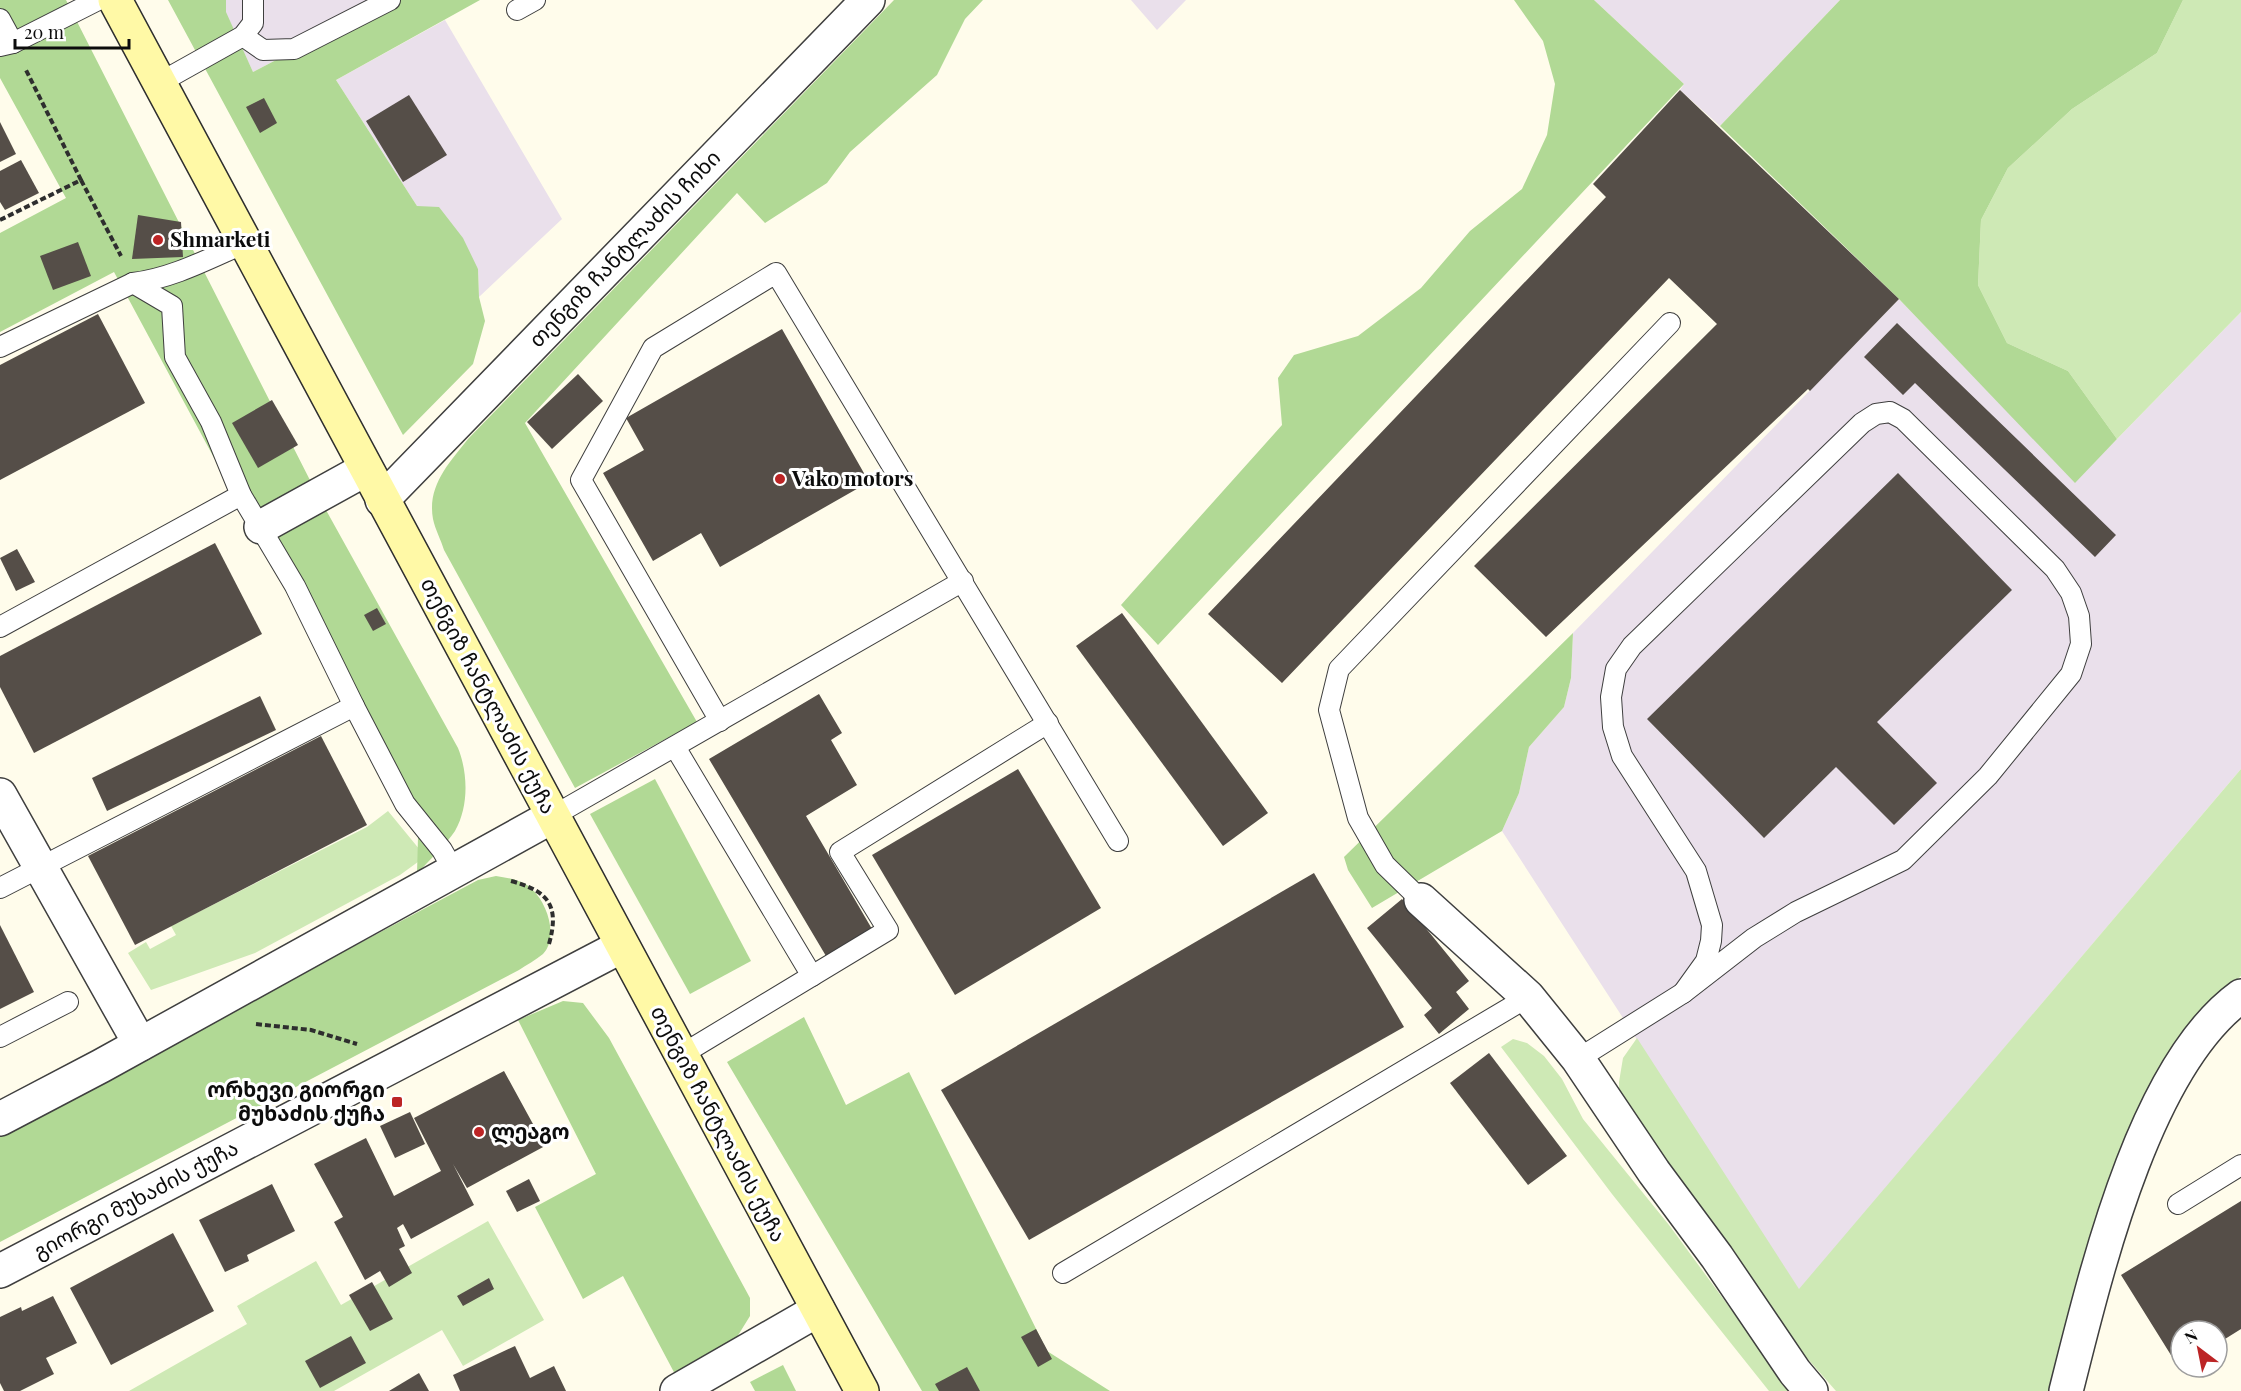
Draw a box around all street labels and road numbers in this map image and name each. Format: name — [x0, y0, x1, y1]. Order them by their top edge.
street label: თენგიზ ჩანტლაძის ჩიხი — [522, 143, 726, 353]
street label: თენგიზ ჩანტლაძის ქუჩა — [415, 572, 564, 819]
street label: თენგიზ ჩანტლაძის ქუჩა — [645, 1000, 794, 1247]
street label: გიორგი მუხაძის ქუჩა — [28, 1132, 242, 1264]

